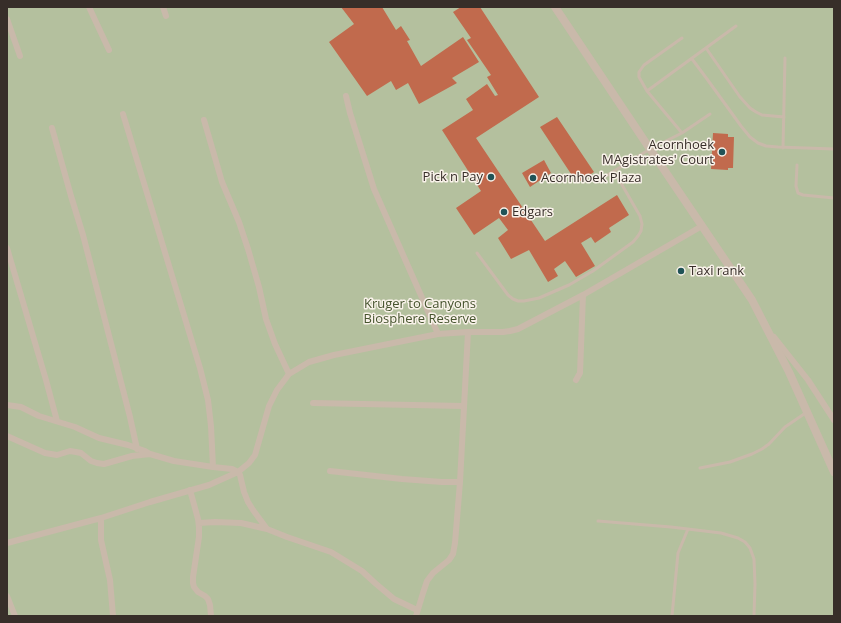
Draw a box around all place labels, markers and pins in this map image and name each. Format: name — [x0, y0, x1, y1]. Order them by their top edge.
place label: Acornhoek MAgistrates' Court — [602, 137, 714, 168]
marker: Acornhoek MAgistrates' Court — [717, 147, 727, 157]
place label: Pick n Pay — [423, 169, 483, 185]
place label: Acornhoek Plaza — [541, 170, 641, 186]
marker: Pick n Pay — [486, 172, 496, 182]
marker: Acornhoek Plaza — [528, 173, 538, 183]
place label: Edgars — [512, 204, 553, 220]
marker: Edgars — [499, 207, 509, 217]
place label: Taxi rank — [689, 263, 744, 279]
marker: Taxi rank — [676, 266, 686, 276]

